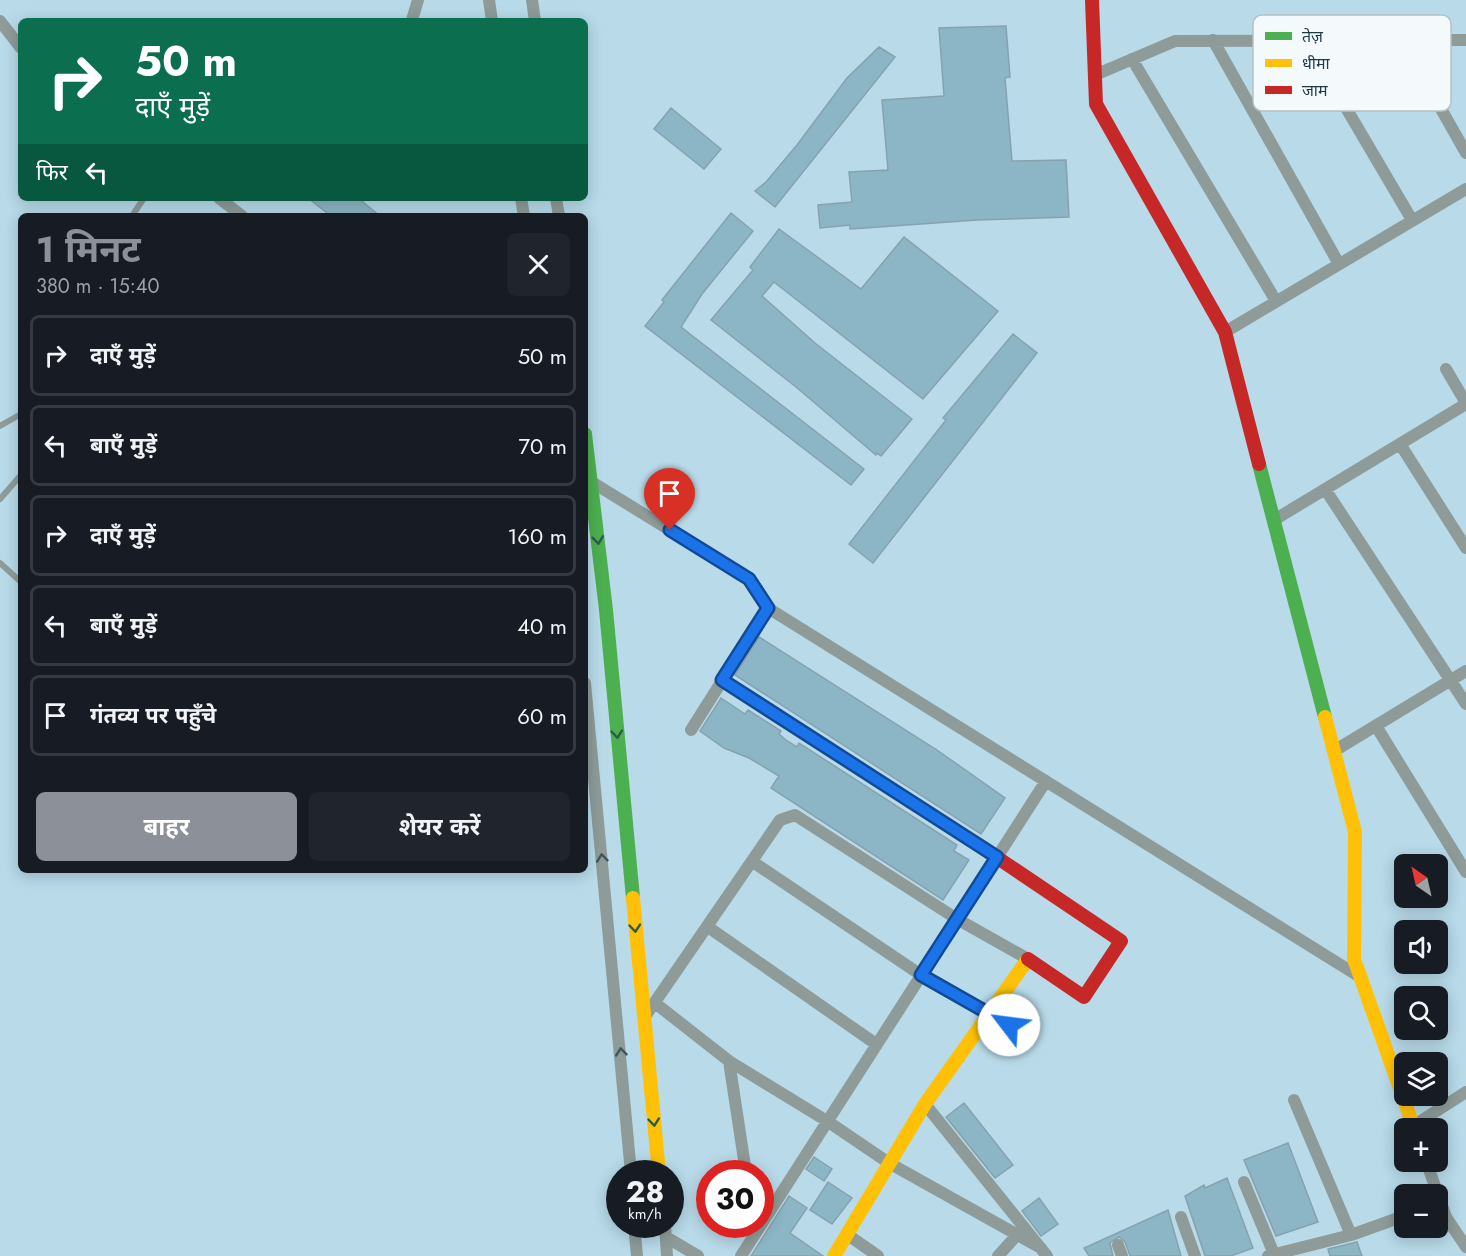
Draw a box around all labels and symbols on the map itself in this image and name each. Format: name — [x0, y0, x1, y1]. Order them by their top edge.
legend — [1253, 15, 1451, 111]
text: तेज़ — [1302, 25, 1324, 48]
text: धीमा — [1302, 52, 1331, 75]
text: जाम — [1302, 79, 1328, 102]
pin — [644, 468, 695, 530]
one-way arrow — [591, 535, 604, 544]
one-way arrow — [611, 729, 624, 738]
one-way arrow — [596, 853, 609, 862]
north arrow — [1394, 854, 1448, 908]
one-way arrow — [628, 923, 641, 933]
position arrow — [977, 993, 1041, 1057]
one-way arrow — [615, 1047, 628, 1056]
one-way arrow — [647, 1118, 660, 1127]
speed limit sign: 30 — [696, 1160, 774, 1238]

